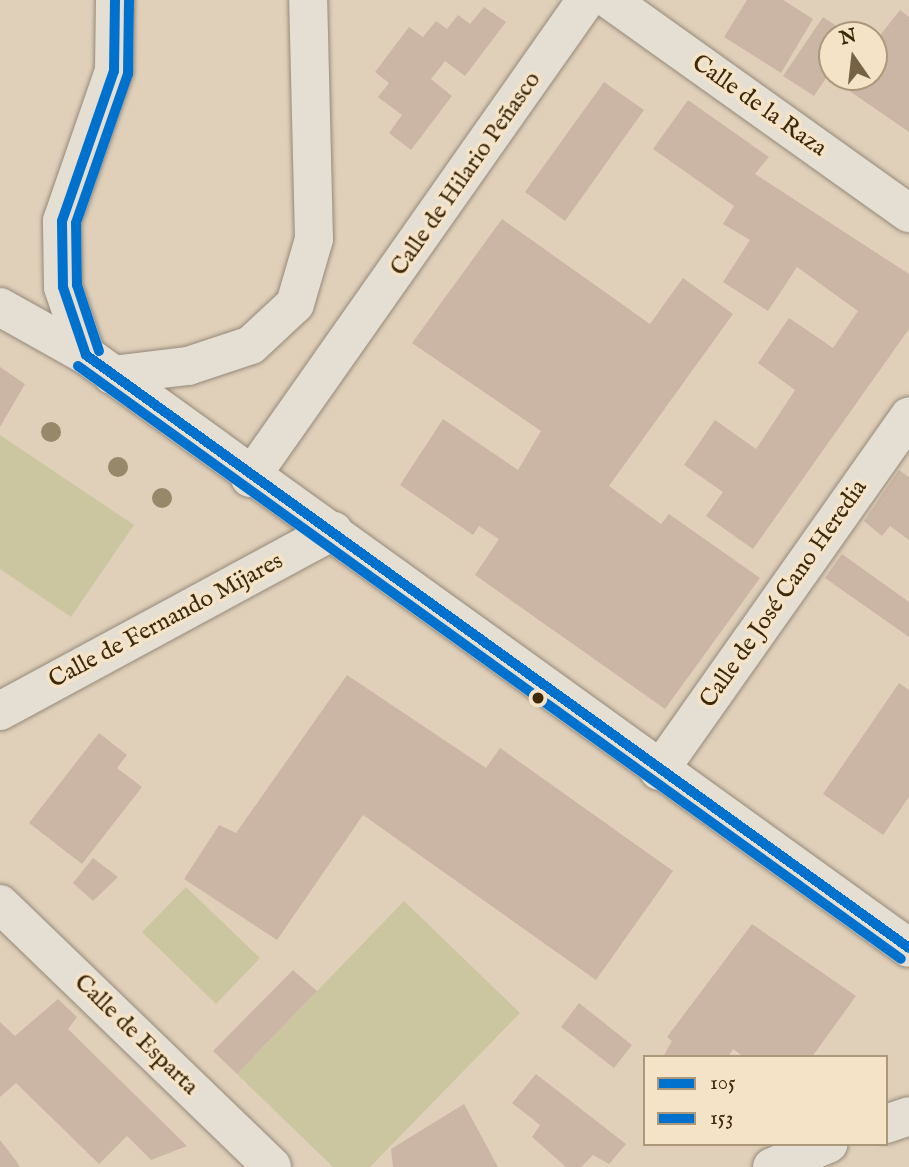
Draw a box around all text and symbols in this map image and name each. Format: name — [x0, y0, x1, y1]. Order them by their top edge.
north arrow — [818, 21, 888, 91]
text: N — [838, 24, 859, 51]
street label: Calle de la Raza — [686, 49, 832, 163]
street label: Calle de Hilario Peñasco — [385, 66, 547, 282]
street label: Calle de José Cano Heredia — [694, 474, 874, 714]
street label: Calle de Fernando Mijares — [44, 547, 288, 695]
unlabelled marker — [531, 691, 545, 705]
street label: Calle de Esparta — [68, 968, 204, 1102]
legend — [643, 1055, 888, 1146]
text: 105 — [710, 1070, 736, 1097]
text: 153 — [710, 1105, 733, 1132]

